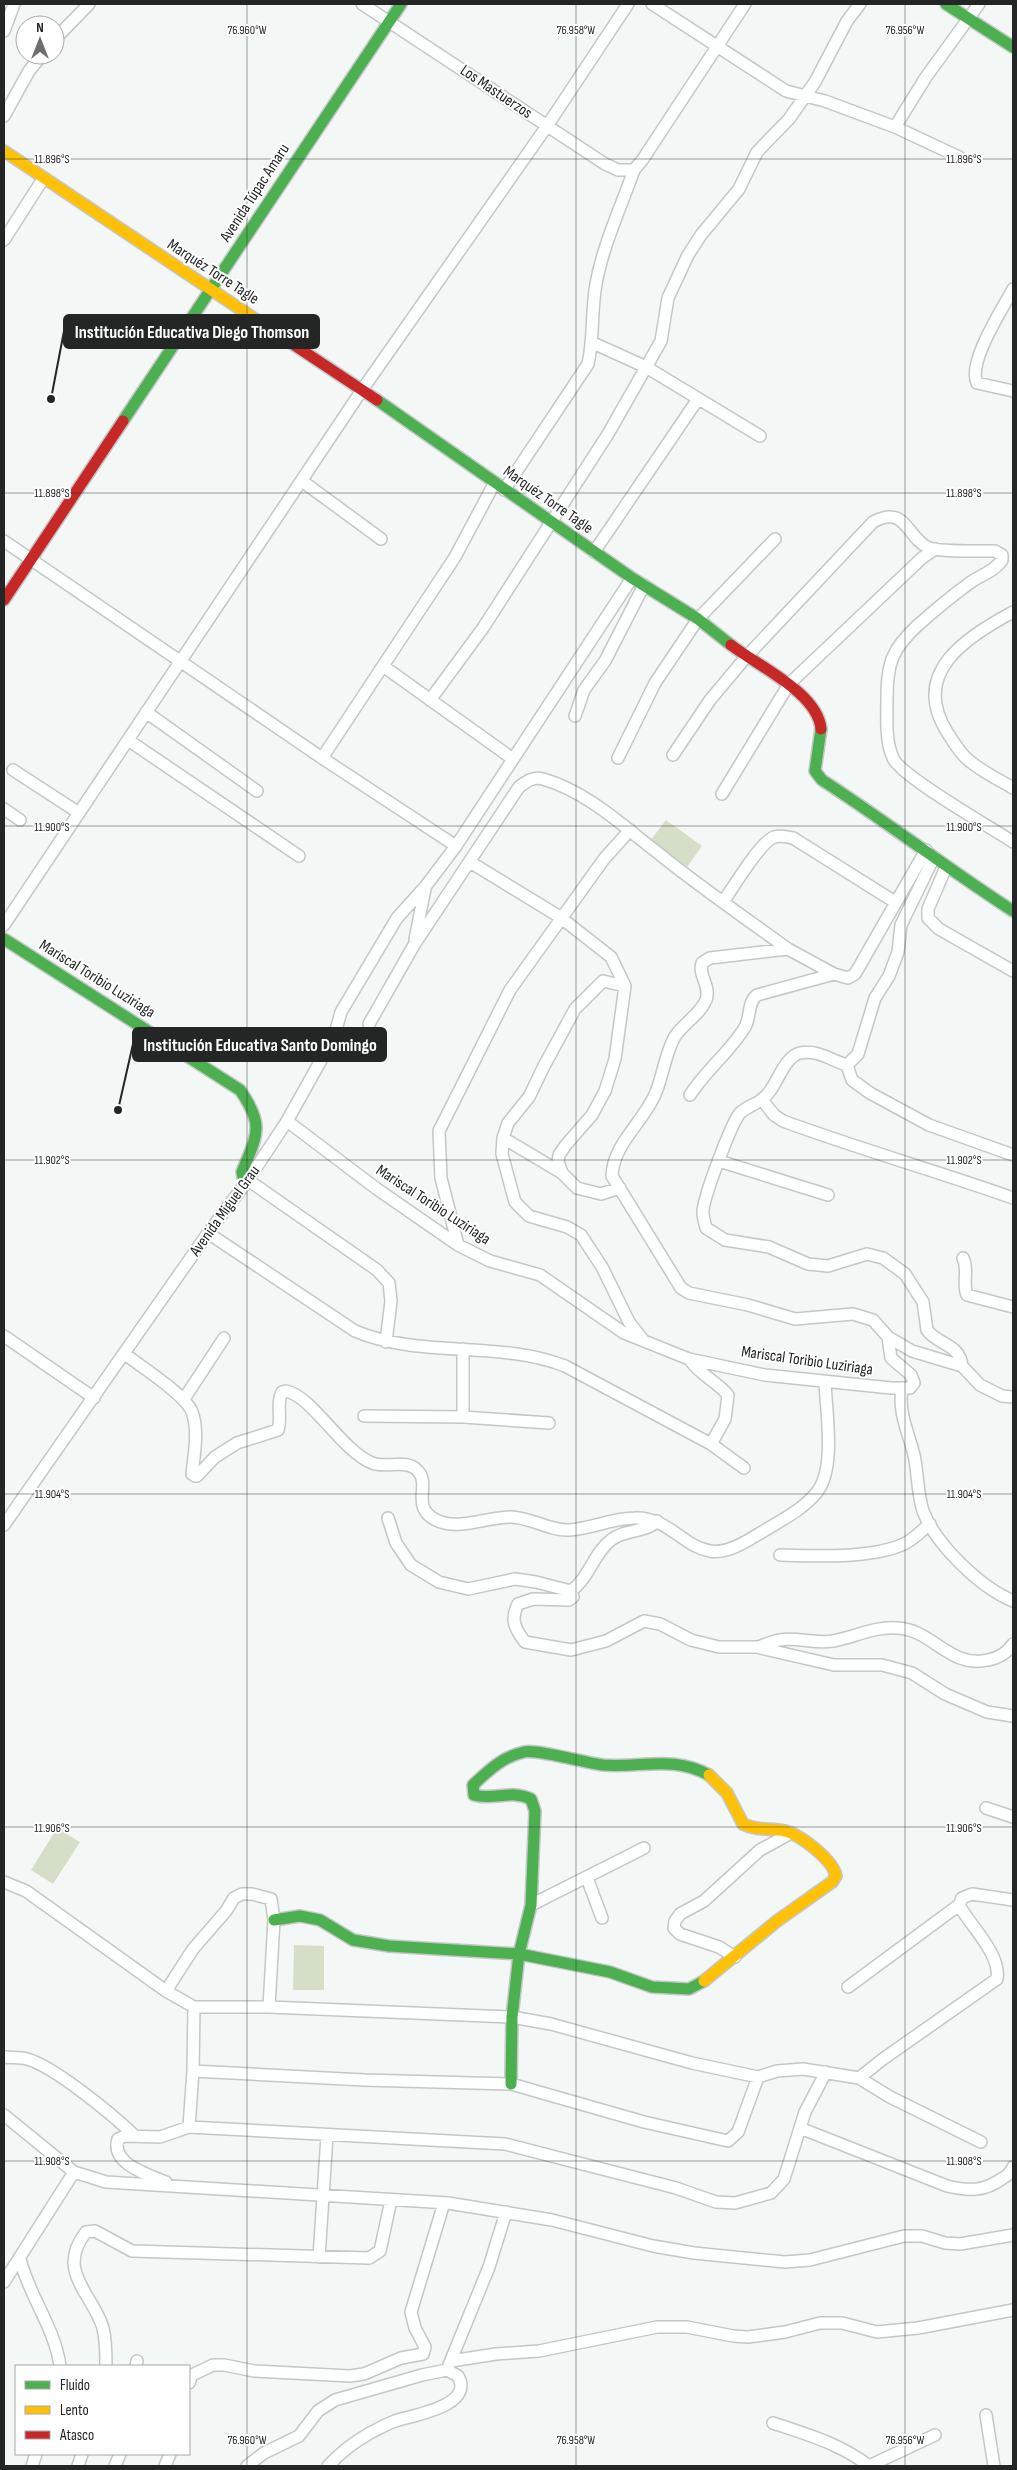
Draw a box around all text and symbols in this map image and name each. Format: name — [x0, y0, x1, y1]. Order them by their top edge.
north arrow — [15, 15, 65, 65]
text: N — [36, 19, 44, 36]
text: 76.960°W — [227, 23, 267, 38]
text: 76.958°W — [557, 23, 595, 38]
text: 76.956°W — [886, 23, 924, 38]
street label: Los Mastuerzos — [456, 61, 536, 123]
street label: Avenida Túpac Amaru — [216, 140, 294, 246]
text: 11.896°S — [34, 152, 70, 167]
text: 11.896°S — [946, 152, 982, 167]
street label: Marquéz Torre Tagle — [164, 235, 262, 309]
callout: Institución Educativa Diego Thomson — [64, 315, 319, 348]
text: Institución Educativa Diego Thomson — [75, 322, 309, 343]
street label: Marquéz Torre Tagle — [499, 462, 597, 538]
text: 11.898°S — [34, 486, 70, 501]
text: 11.898°S — [946, 486, 982, 501]
text: 11.900°S — [34, 820, 70, 835]
text: 11.900°S — [946, 820, 982, 835]
street label: Mariscal Toribio Luziriaga — [36, 936, 158, 1022]
callout: Institución Educativa Santo Domingo — [133, 1028, 386, 1061]
text: Institución Educativa Santo Domingo — [143, 1035, 377, 1056]
text: 11.902°S — [34, 1153, 70, 1168]
text: 11.902°S — [946, 1153, 982, 1168]
street label: Mariscal Toribio Luziriaga — [372, 1161, 494, 1249]
street label: Avenida Miguel Grau — [185, 1162, 264, 1261]
street label: Mariscal Toribio Luziriaga — [740, 1342, 874, 1380]
text: 11.904°S — [35, 1487, 69, 1502]
text: 11.904°S — [947, 1487, 981, 1502]
text: 11.906°S — [34, 1821, 70, 1836]
text: 11.906°S — [946, 1821, 982, 1836]
text: 11.908°S — [34, 2154, 70, 2169]
text: 11.908°S — [946, 2154, 982, 2169]
legend — [15, 2365, 190, 2455]
text: Fluido — [60, 2376, 90, 2395]
text: Lento — [60, 2401, 89, 2420]
text: Atasco — [59, 2426, 94, 2445]
text: 76.960°W — [227, 2433, 267, 2448]
text: 76.958°W — [557, 2433, 595, 2448]
text: 76.956°W — [886, 2433, 924, 2448]

